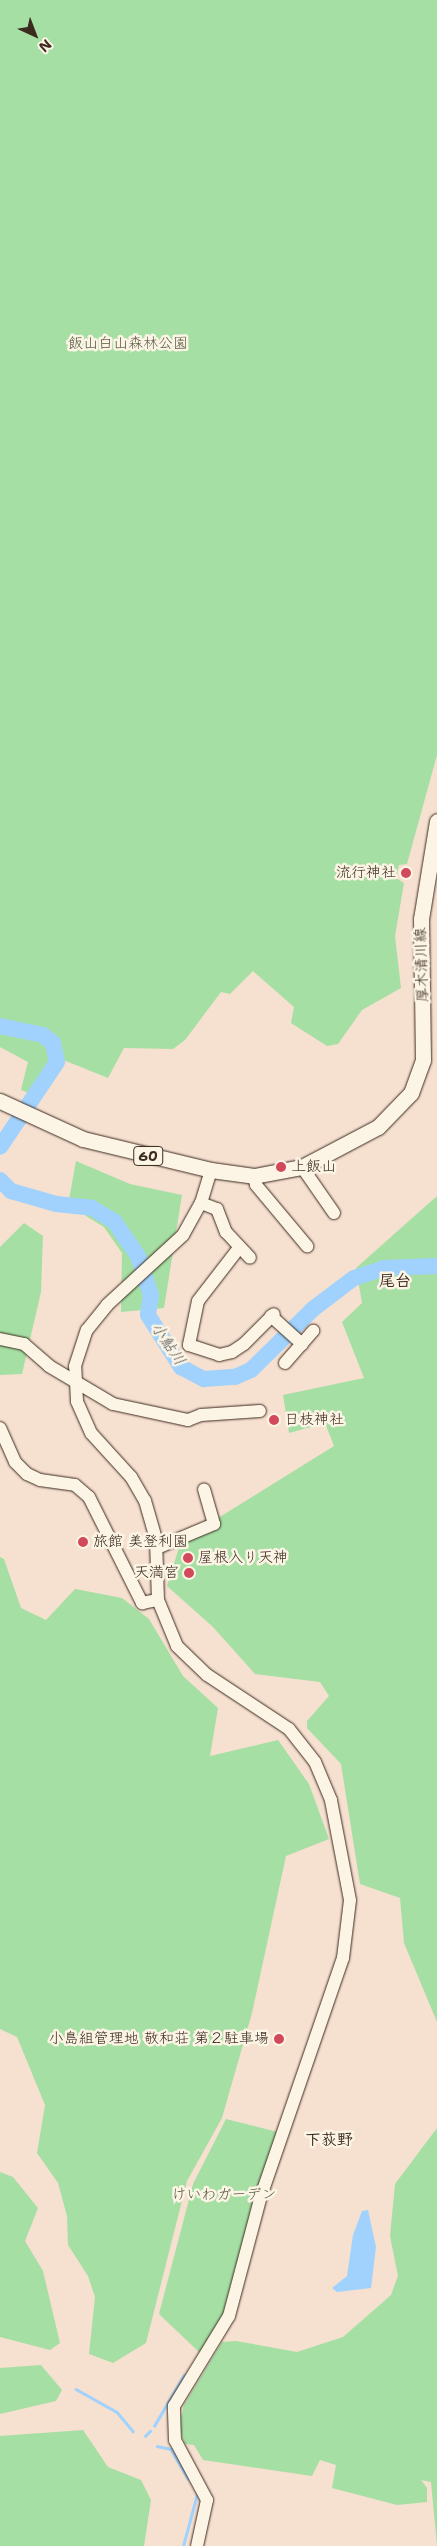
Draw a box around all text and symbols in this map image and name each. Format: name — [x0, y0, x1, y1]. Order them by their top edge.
north arrow — [10, 10, 60, 60]
text: N — [35, 36, 55, 56]
park label: 飯山白山森林公園 — [68, 335, 188, 353]
place label: 流行神社 — [336, 864, 396, 882]
marker: 流行神社 — [400, 867, 412, 879]
street label: 厚木清川線 — [412, 927, 432, 1003]
road number: 60 — [133, 1144, 163, 1168]
place label: 上飯山 — [291, 1158, 336, 1176]
marker: 上飯山 — [275, 1161, 287, 1173]
district label: 尾台 — [379, 1271, 411, 1291]
water label: 小鮎川 — [147, 1319, 189, 1369]
place label: 日枝神社 — [284, 1411, 344, 1429]
marker: 日枝神社 — [268, 1414, 280, 1426]
place label: 旅館 美登利園 — [93, 1533, 188, 1551]
marker: 旅館 美登利園 — [77, 1536, 89, 1548]
place label: 屋根入り天神 — [198, 1549, 288, 1567]
marker: 屋根入り天神 — [182, 1552, 194, 1564]
place label: 天満宮 — [134, 1564, 179, 1582]
marker: 天満宮 — [183, 1567, 195, 1579]
place label: 小島組管理地 敬和荘 第２駐車場 — [49, 2030, 269, 2048]
marker: 小島組管理地 敬和荘 第２駐車場 — [273, 2033, 285, 2045]
district label: 下荻野 — [305, 2130, 353, 2150]
park label: けいわガーデン — [172, 2186, 276, 2204]

